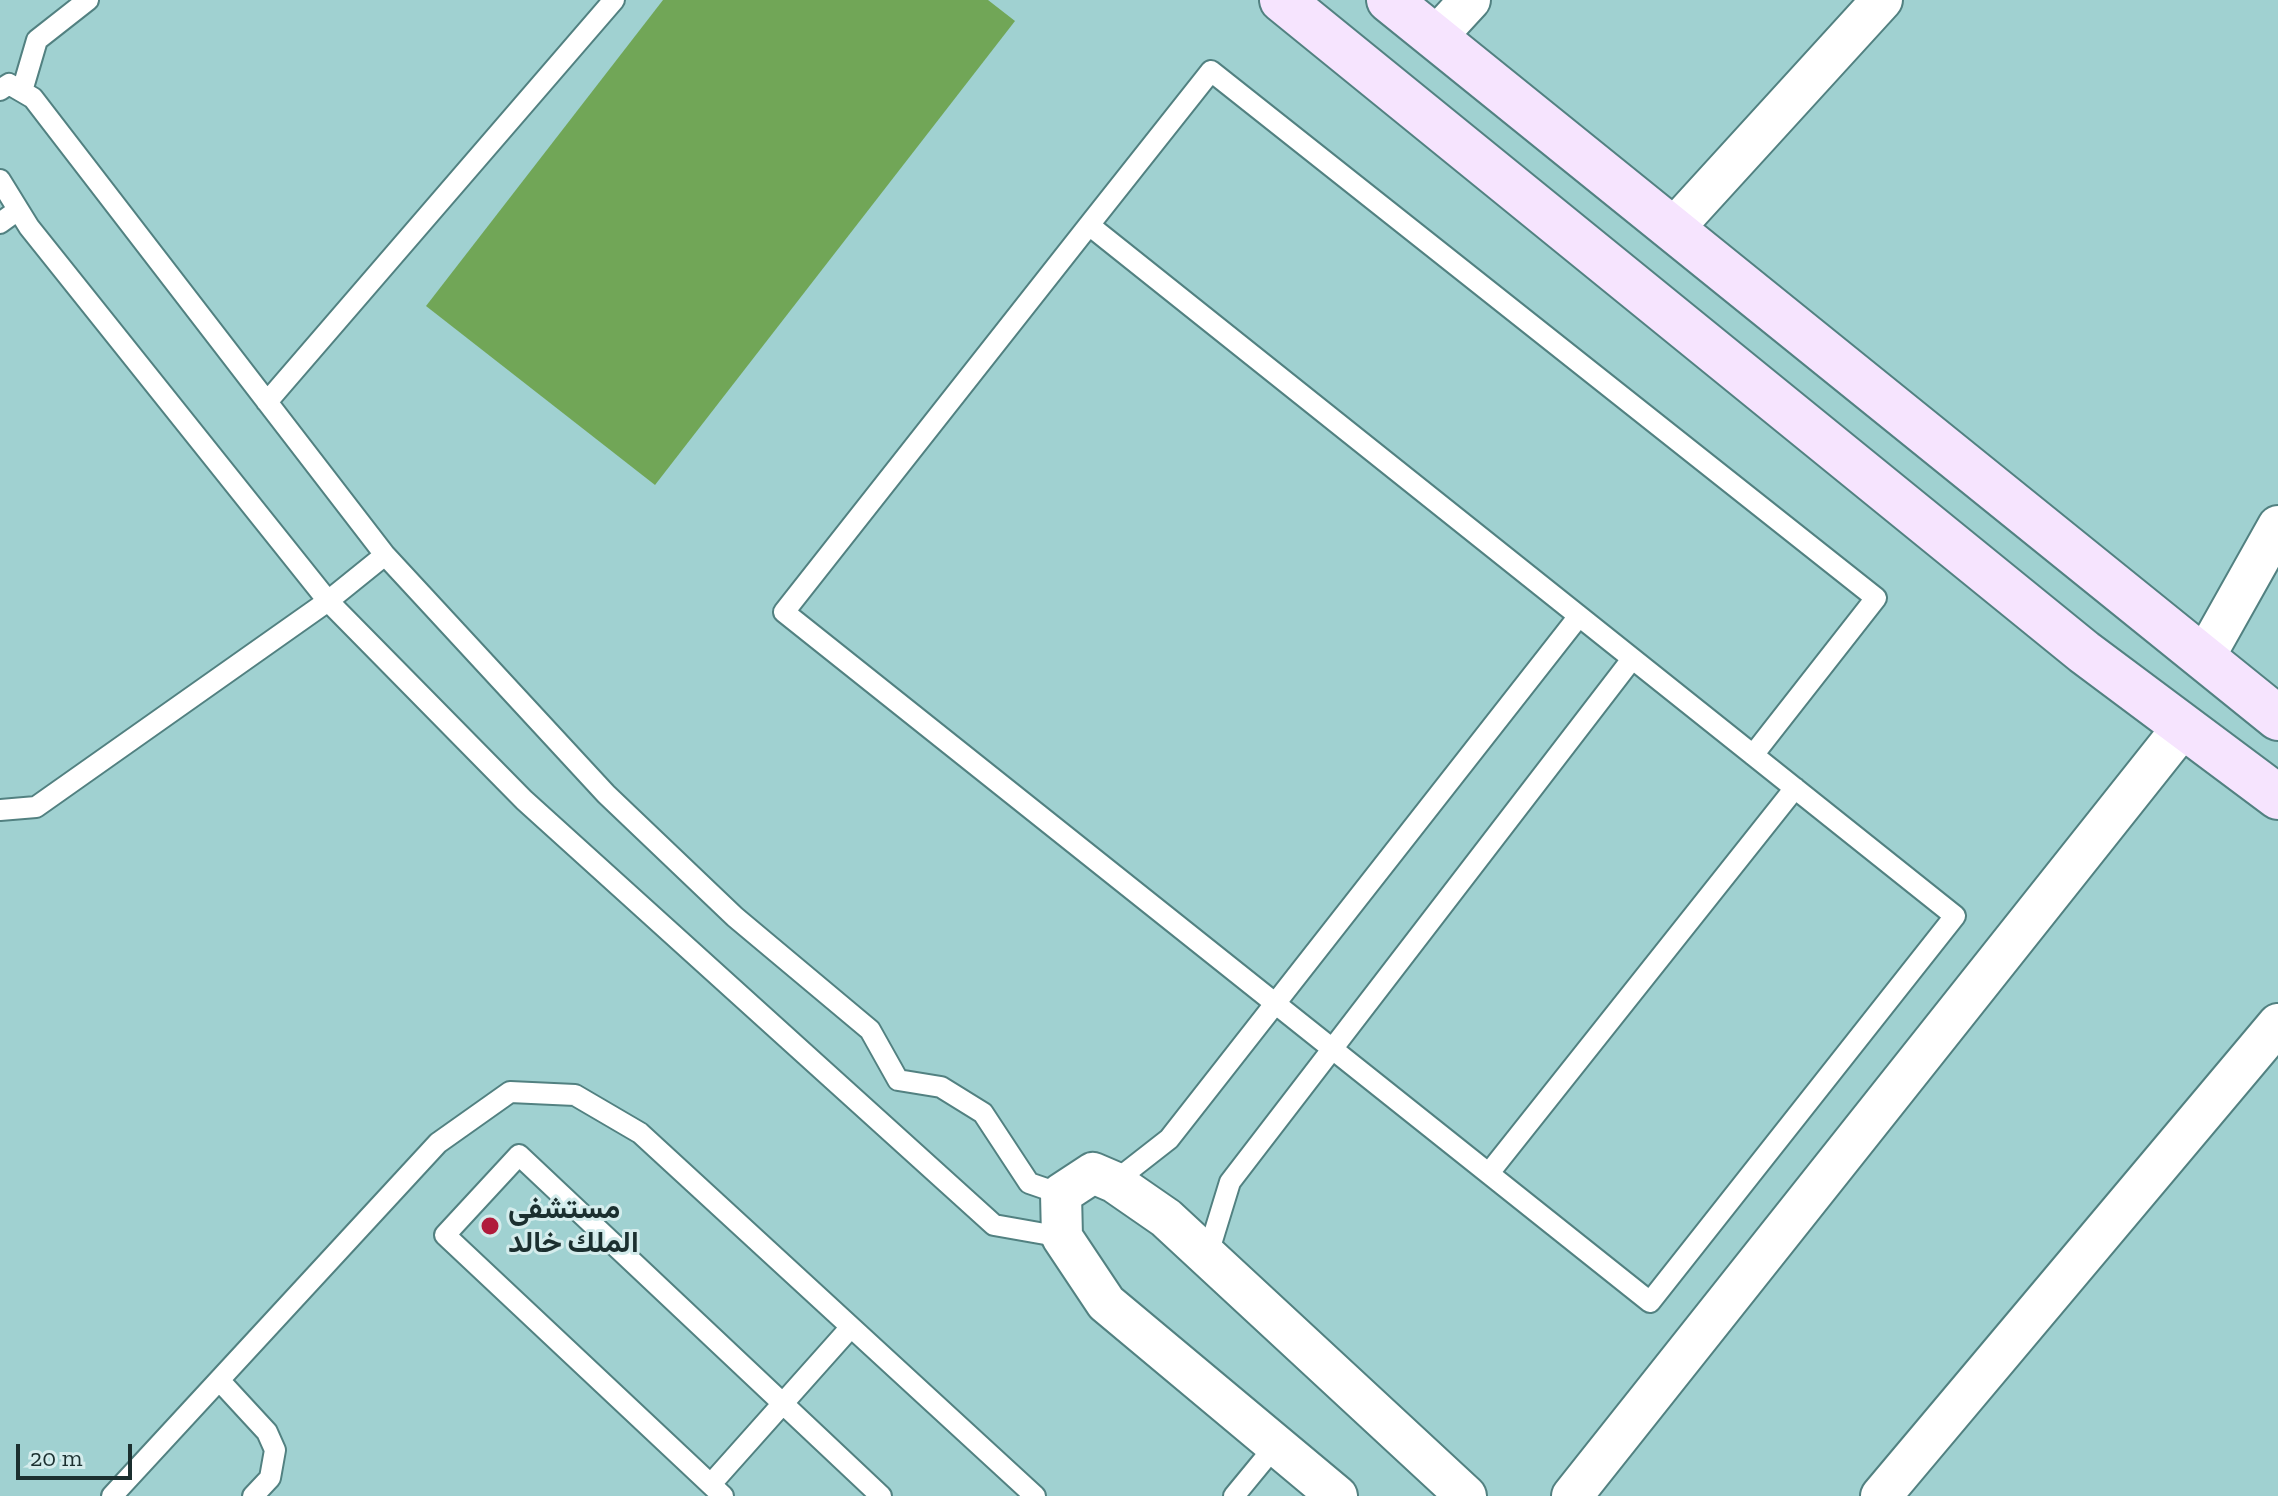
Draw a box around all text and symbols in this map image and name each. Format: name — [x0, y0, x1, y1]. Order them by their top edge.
place label: مستشفى الملك خالد — [508, 1191, 639, 1262]
marker: مستشفى الملك خالد — [479, 1215, 501, 1237]
scale bar — [20, 1428, 136, 1478]
text: 20 m — [30, 1443, 82, 1472]

